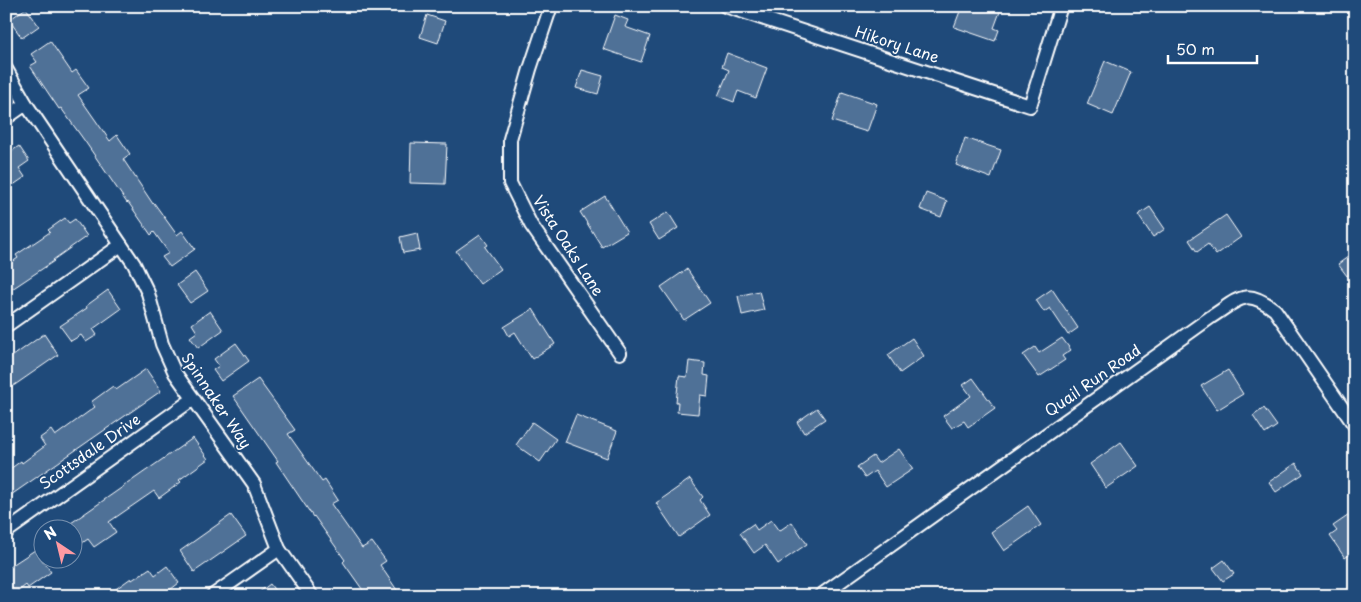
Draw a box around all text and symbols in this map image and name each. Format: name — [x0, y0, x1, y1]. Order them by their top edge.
street label: Hikory Lane — [852, 19, 942, 68]
scale bar — [1168, 32, 1257, 64]
text: 50 m — [1176, 37, 1215, 60]
street label: Vista Oaks Lane — [528, 190, 610, 300]
street label: Quail Run Road — [1039, 338, 1145, 422]
street label: Spinnaker Way — [177, 347, 258, 453]
street label: Scottsdale Drive — [34, 407, 145, 494]
north arrow — [32, 520, 82, 570]
text: N — [40, 521, 61, 545]

